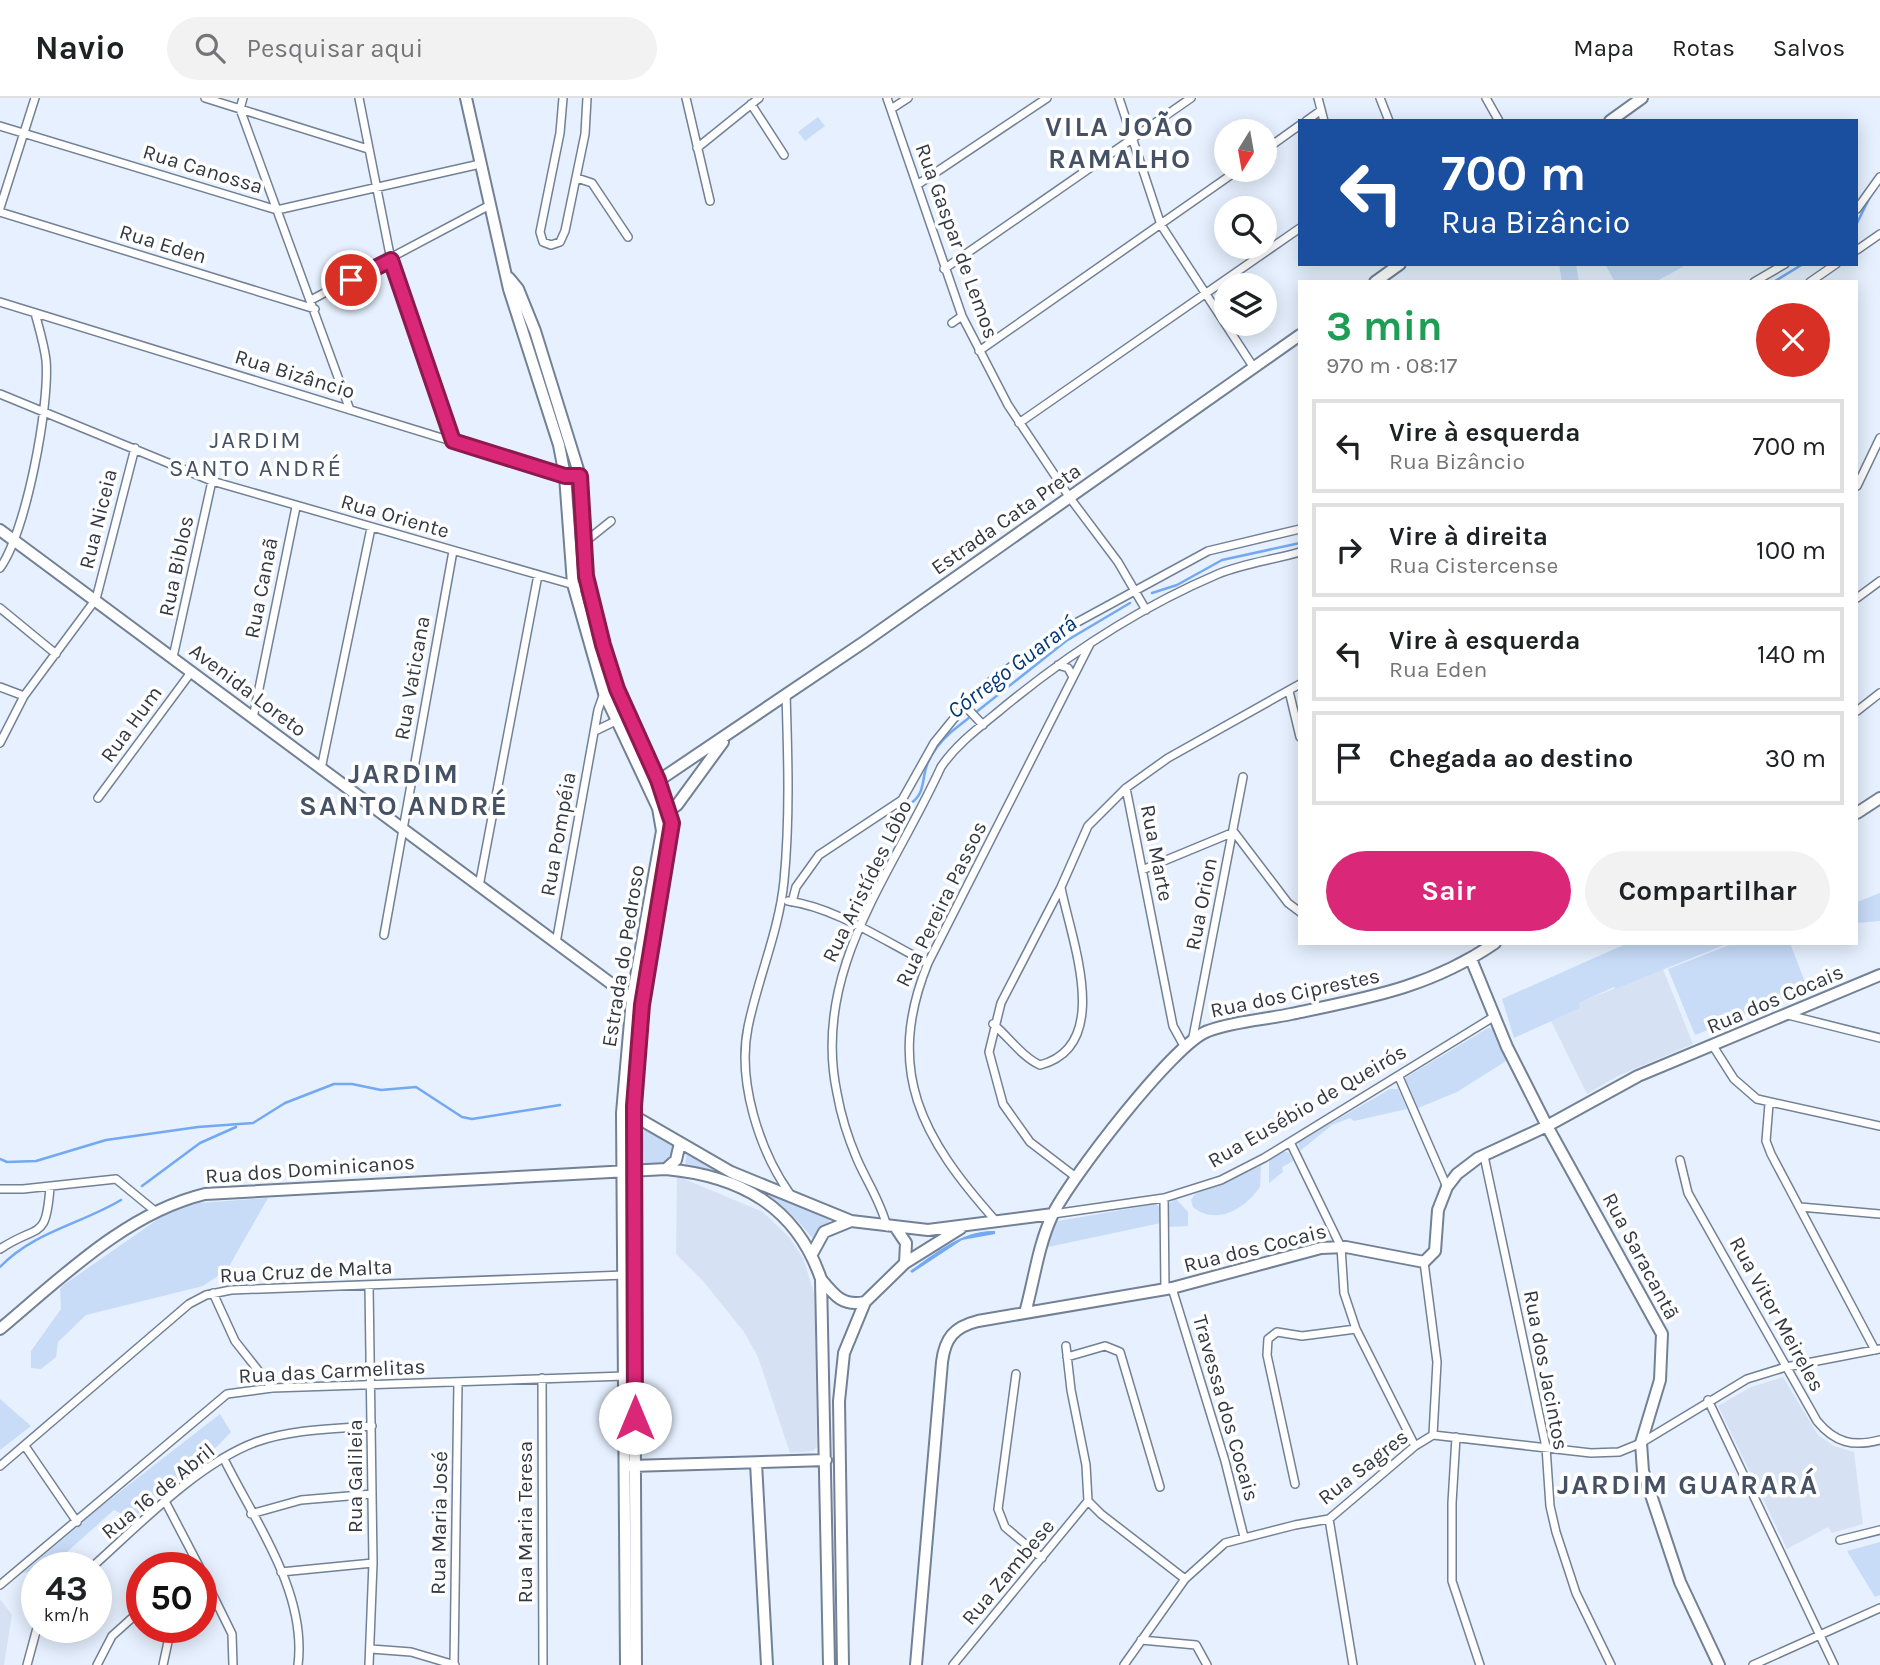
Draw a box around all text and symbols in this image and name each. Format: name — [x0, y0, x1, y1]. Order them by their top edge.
search box — [167, 17, 657, 80]
text: Navio — [35, 29, 125, 67]
icon: search — [191, 29, 229, 67]
text: Pesquisar aqui — [247, 33, 423, 64]
text: Mapa — [1573, 34, 1634, 62]
text: Rotas — [1672, 34, 1735, 62]
text: Salvos — [1773, 34, 1845, 62]
district label: VILA JOÃO RAMALHO — [1045, 110, 1195, 175]
north arrow — [1214, 119, 1278, 182]
map controls — [1214, 119, 1277, 336]
street label: Rua Canossa — [140, 139, 266, 199]
street label: Rua Gaspar de Lemos — [911, 140, 1003, 342]
text: 700 m — [1441, 145, 1586, 202]
icon: left — [1326, 147, 1417, 238]
button: search — [1214, 196, 1277, 259]
text: Rua Bizâncio — [1441, 204, 1630, 241]
street label: Rua Eden — [117, 219, 209, 269]
pin — [321, 250, 381, 310]
icon: arrive — [332, 261, 370, 299]
button: layers — [1214, 273, 1277, 336]
text: 3 min — [1326, 301, 1443, 351]
button: close — [1756, 303, 1830, 377]
street label: Rua Bizâncio — [232, 344, 358, 404]
text: 970 m · 08:17 — [1326, 352, 1457, 379]
text: Vire à esquerda — [1389, 417, 1580, 448]
district label: JARDIM SANTO ANDRÉ — [169, 426, 343, 482]
icon: left — [1330, 427, 1368, 465]
text: 700 m — [1752, 431, 1826, 462]
text: Rua Bizâncio — [1389, 448, 1525, 475]
street label: Estrada Cata Preta — [927, 458, 1085, 580]
street label: Rua Niceia — [74, 467, 122, 571]
street label: Rua Oriente — [338, 489, 452, 543]
street label: Rua Biblos — [154, 513, 198, 619]
text: Vire à direita — [1389, 521, 1548, 552]
icon: right — [1330, 531, 1368, 569]
street label: Rua Canaã — [239, 535, 283, 641]
text: 100 m — [1756, 535, 1826, 566]
text: Rua Cistercense — [1389, 552, 1558, 579]
water label: Córrego Guarará — [942, 610, 1082, 724]
street label: Rua Vaticana — [389, 614, 435, 742]
text: Vire à esquerda — [1389, 625, 1580, 656]
icon: left — [1330, 635, 1368, 673]
street label: Avenida Loreto — [185, 638, 311, 742]
text: 140 m — [1757, 639, 1826, 670]
text: Rua Eden — [1389, 656, 1487, 683]
street label: Rua Hum — [95, 681, 167, 767]
icon: arrive — [1330, 739, 1368, 777]
text: Chegada ao destino — [1389, 743, 1633, 774]
text: 30 m — [1765, 743, 1826, 774]
district label: JARDIM SANTO ANDRÉ — [299, 757, 509, 822]
street label: Rua Pompéia — [535, 770, 581, 898]
street label: Rua Aristídes Lôbo — [817, 796, 917, 966]
street label: Rua Marte — [1136, 803, 1178, 903]
street label: Rua Pereira Passos — [891, 817, 991, 991]
button: Sair — [1326, 851, 1571, 931]
button: Compartilhar — [1585, 851, 1830, 931]
street label: Rua Orion — [1180, 856, 1222, 952]
street label: Estrada do Pedroso — [597, 863, 649, 1049]
street label: Rua dos Cocais — [1703, 959, 1847, 1039]
street label: Rua dos Ciprestes — [1208, 963, 1382, 1023]
street label: Rua Eusébio de Queirós — [1203, 1039, 1411, 1173]
street label: Rua dos Dominicanos — [205, 1150, 415, 1188]
street label: Rua Saracantã — [1598, 1189, 1684, 1323]
street label: Rua dos Cocais — [1181, 1219, 1329, 1277]
street label: Rua Vitor Meireles — [1725, 1233, 1829, 1395]
street label: Rua Cruz de Malta — [219, 1254, 393, 1288]
street label: Rua dos Jacintos — [1519, 1288, 1573, 1452]
street label: Travessa dos Cocais — [1188, 1312, 1264, 1504]
street label: Rua das Carmelitas — [238, 1354, 426, 1388]
position arrow — [598, 1381, 672, 1455]
street label: Rua Galileia — [343, 1419, 367, 1533]
street label: Rua Sagres — [1313, 1424, 1413, 1510]
street label: Rua 16 de Abril — [97, 1438, 219, 1544]
street label: Rua Maria Teresa — [513, 1441, 537, 1603]
street label: Rua Maria José — [426, 1451, 452, 1595]
district label: JARDIM GUARARÁ — [1557, 1467, 1819, 1501]
street label: Rua Zambese — [957, 1514, 1059, 1630]
speed limit sign: 50 — [126, 1552, 217, 1643]
text: 43 — [45, 1568, 88, 1609]
text: km/h — [44, 1604, 89, 1626]

